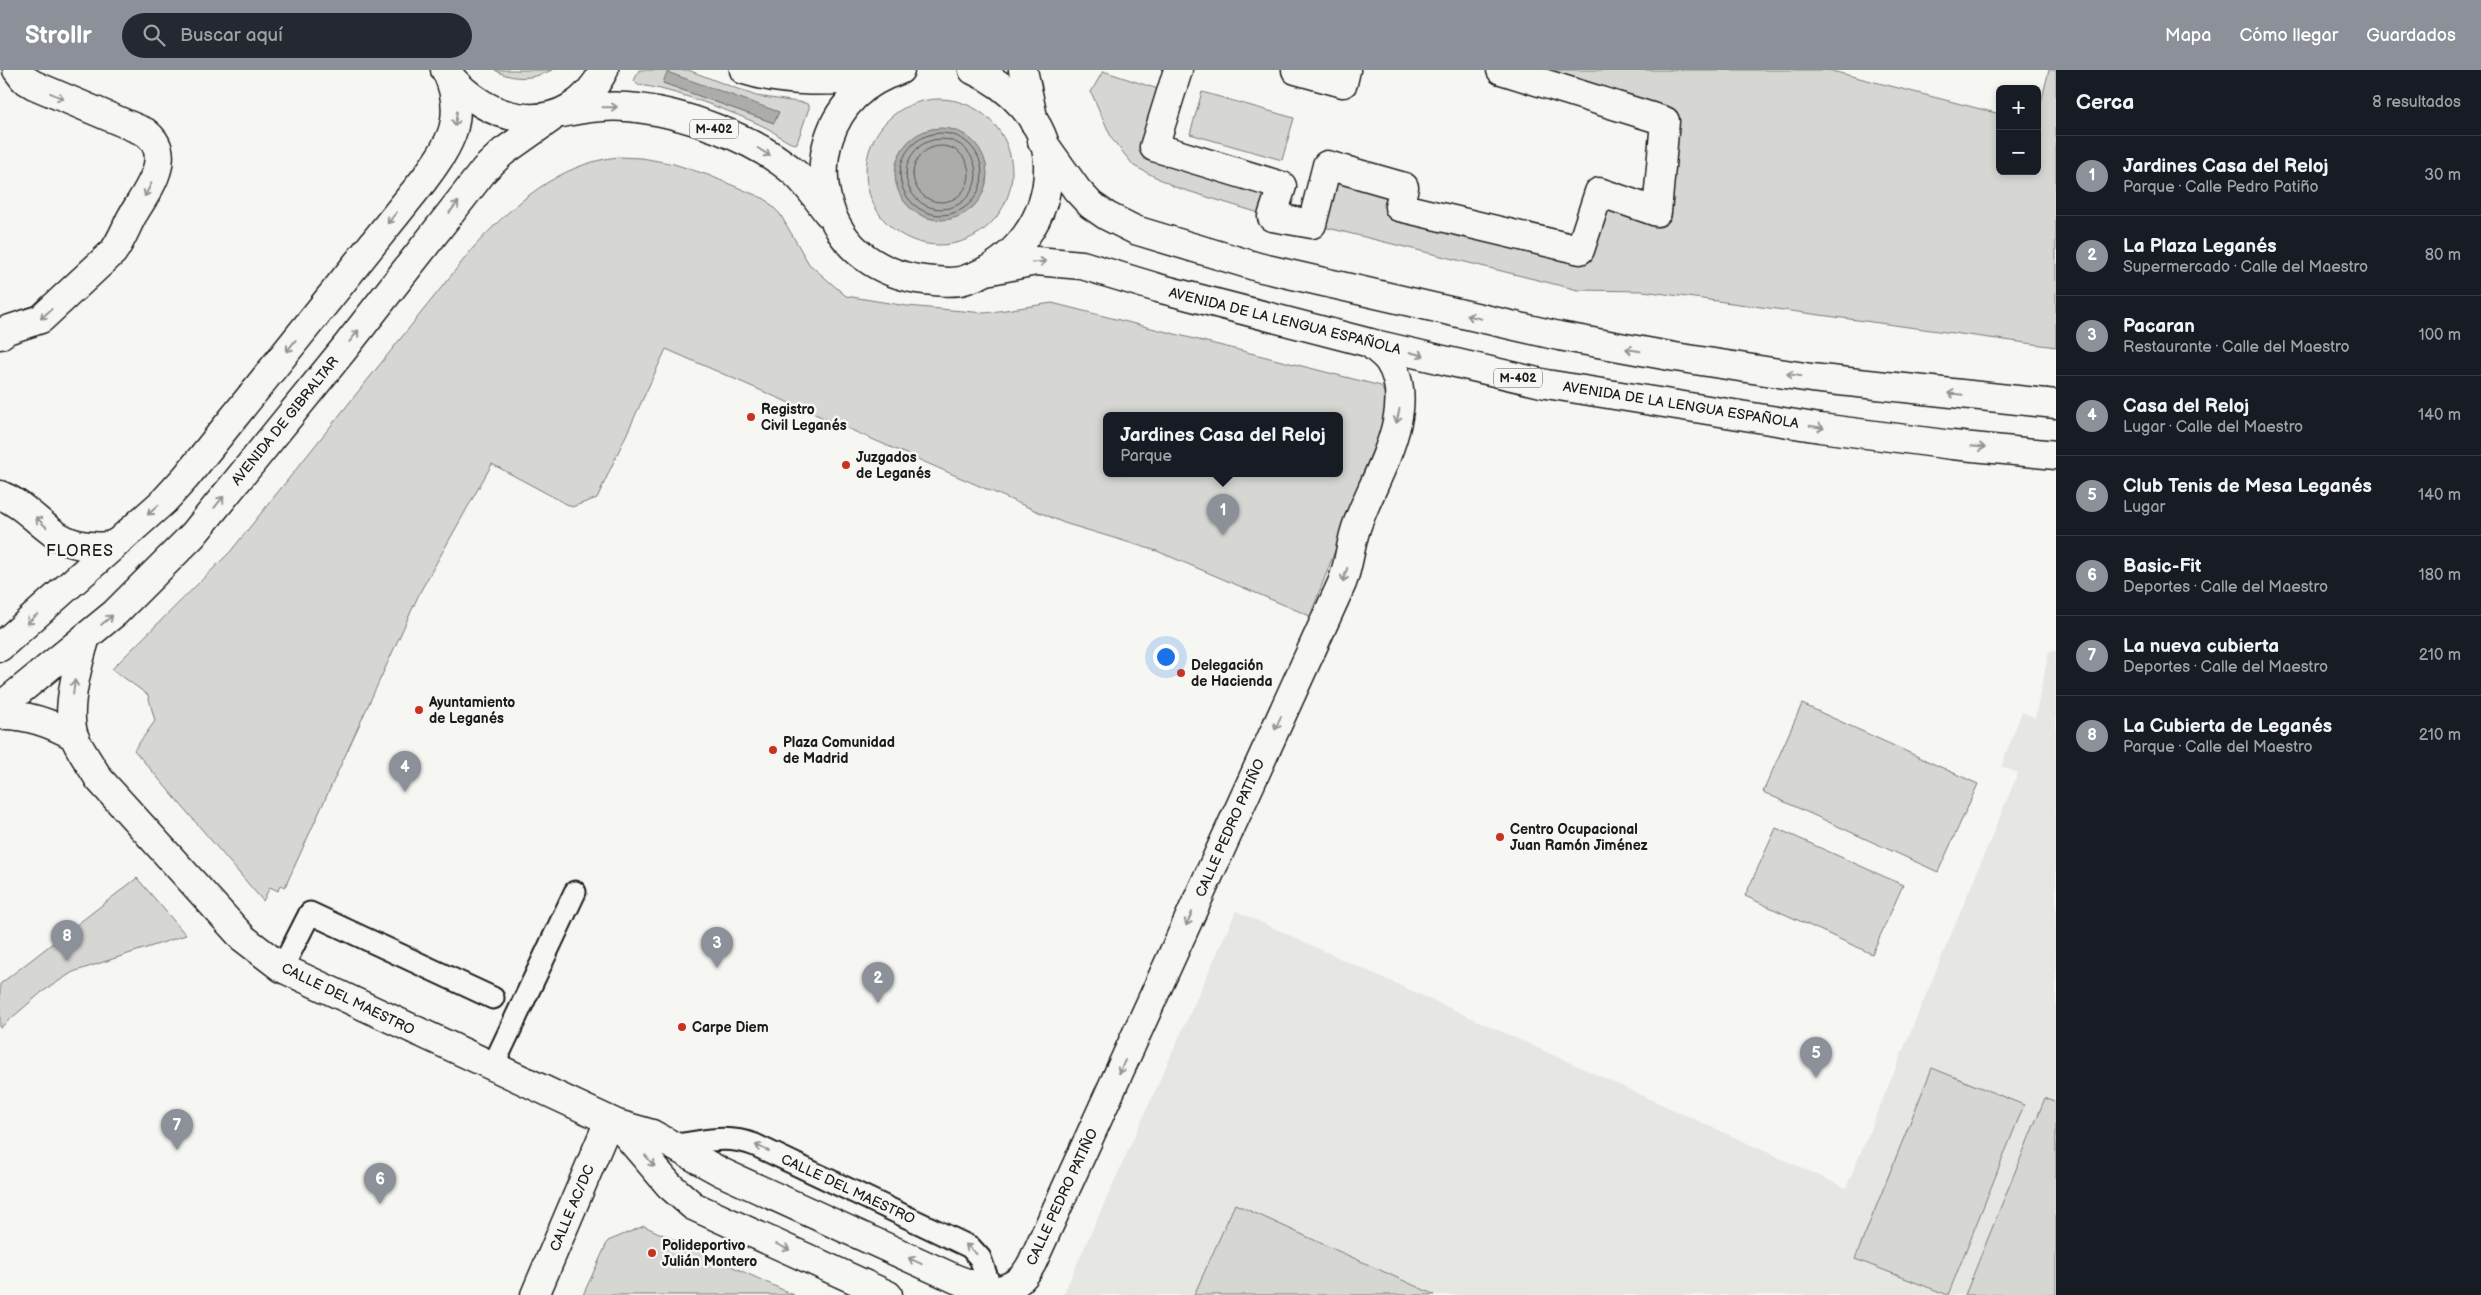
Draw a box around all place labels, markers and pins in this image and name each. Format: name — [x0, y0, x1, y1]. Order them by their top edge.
place label: Registro Civil Leganés — [761, 401, 847, 434]
marker: Registro Civil Leganés — [745, 411, 757, 423]
place label: Juzgados de Leganés — [856, 449, 931, 482]
marker: Juzgados de Leganés — [840, 459, 852, 471]
pin: 1 — [1207, 494, 1239, 535]
place label: Delegación de Hacienda — [1191, 657, 1273, 690]
marker: Delegación de Hacienda — [1175, 667, 1187, 679]
place label: Ayuntamiento de Leganés — [428, 694, 515, 727]
marker: Ayuntamiento de Leganés — [413, 704, 425, 716]
place label: Plaza Comunidad de Madrid — [783, 734, 895, 767]
marker: Plaza Comunidad de Madrid — [767, 744, 779, 756]
pin: 4 — [389, 751, 421, 792]
place label: Centro Ocupacional Juan Ramón Jiménez — [1510, 821, 1648, 854]
marker: Centro Ocupacional Juan Ramón Jiménez — [1494, 831, 1506, 843]
pin: 8 — [51, 920, 83, 961]
pin: 3 — [701, 927, 733, 968]
pin: 2 — [862, 962, 894, 1003]
place label: Carpe Diem — [692, 1019, 769, 1036]
marker: Carpe Diem — [676, 1021, 688, 1033]
pin: 5 — [1800, 1037, 1832, 1078]
pin: 7 — [161, 1109, 193, 1150]
pin: 6 — [364, 1163, 396, 1204]
place label: Polideportivo Julián Montero — [662, 1237, 757, 1270]
marker: Polideportivo Julián Montero — [646, 1247, 658, 1259]

